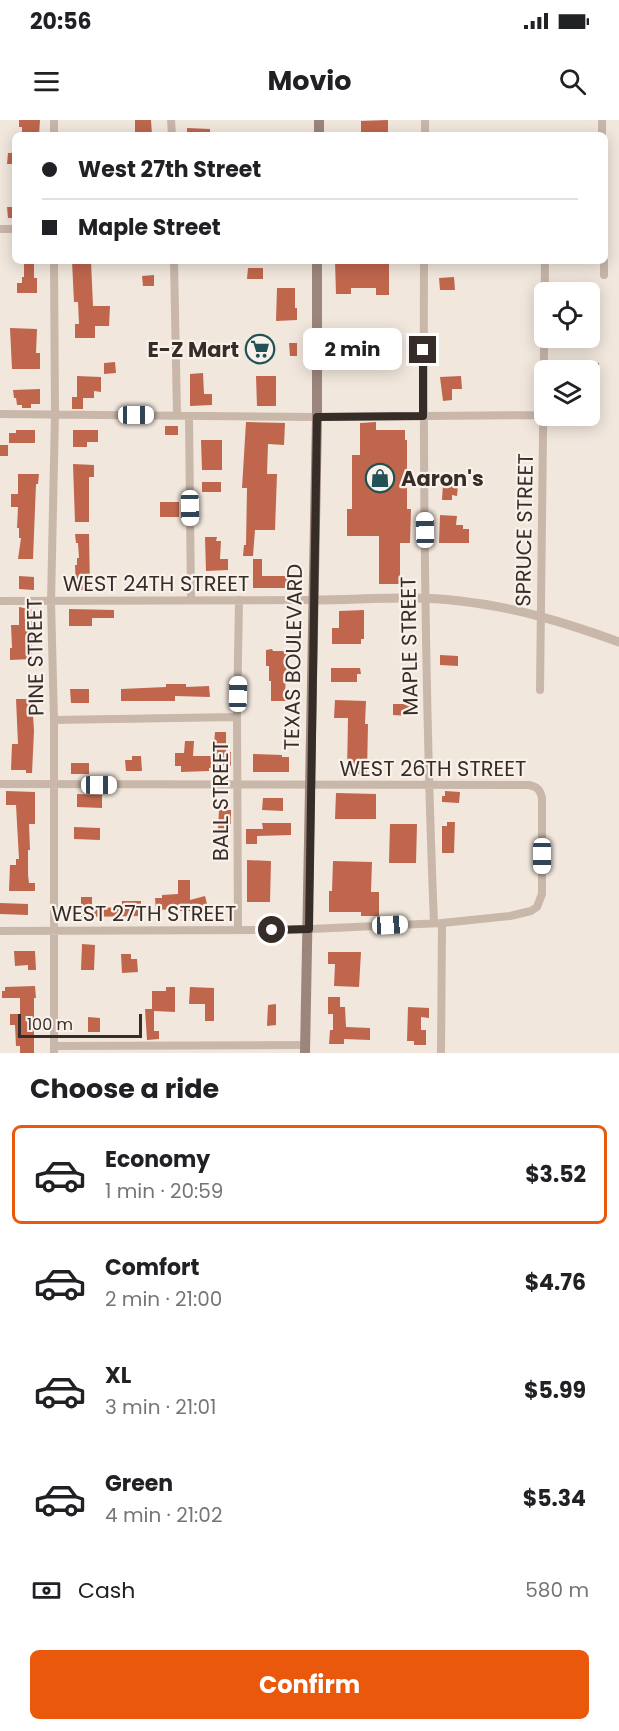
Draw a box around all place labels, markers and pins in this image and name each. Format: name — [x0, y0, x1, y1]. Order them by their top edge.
supermarket icon: E-Z Mart — [244, 333, 276, 365]
place label: E-Z Mart — [147, 335, 239, 364]
shop icon: Aaron's — [364, 462, 396, 494]
place label: Aaron's — [401, 464, 484, 493]

